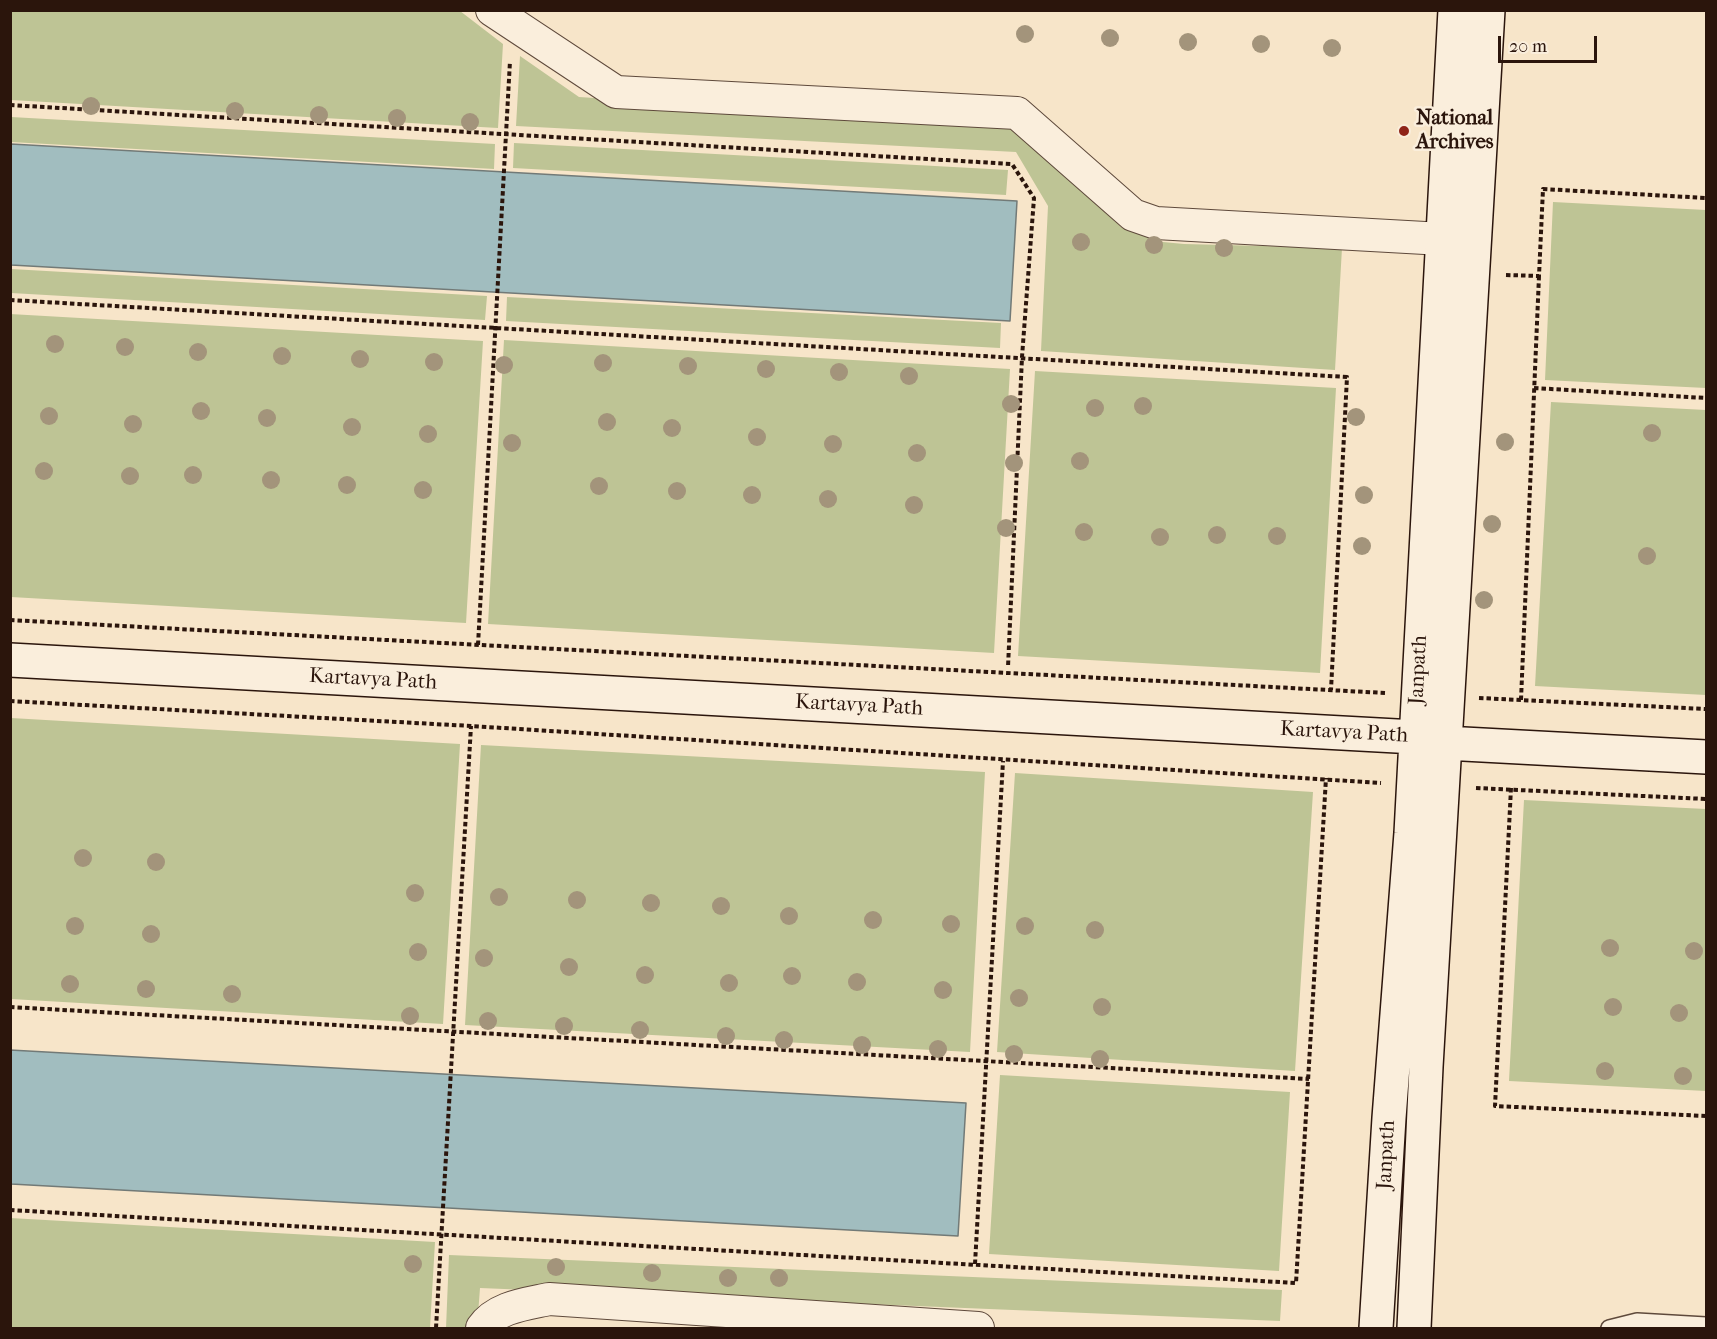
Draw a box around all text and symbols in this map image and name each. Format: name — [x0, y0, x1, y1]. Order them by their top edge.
scale bar — [1501, 24, 1600, 62]
text: 20 m — [1509, 36, 1547, 57]
place label: National Archives — [1416, 106, 1494, 156]
marker: National Archives — [1397, 124, 1411, 138]
street label: Janpath — [1405, 635, 1433, 705]
street label: Kartavya Path — [308, 664, 438, 696]
street label: Kartavya Path — [794, 690, 924, 722]
street label: Kartavya Path — [1279, 717, 1409, 749]
street label: Janpath — [1373, 1120, 1401, 1190]

